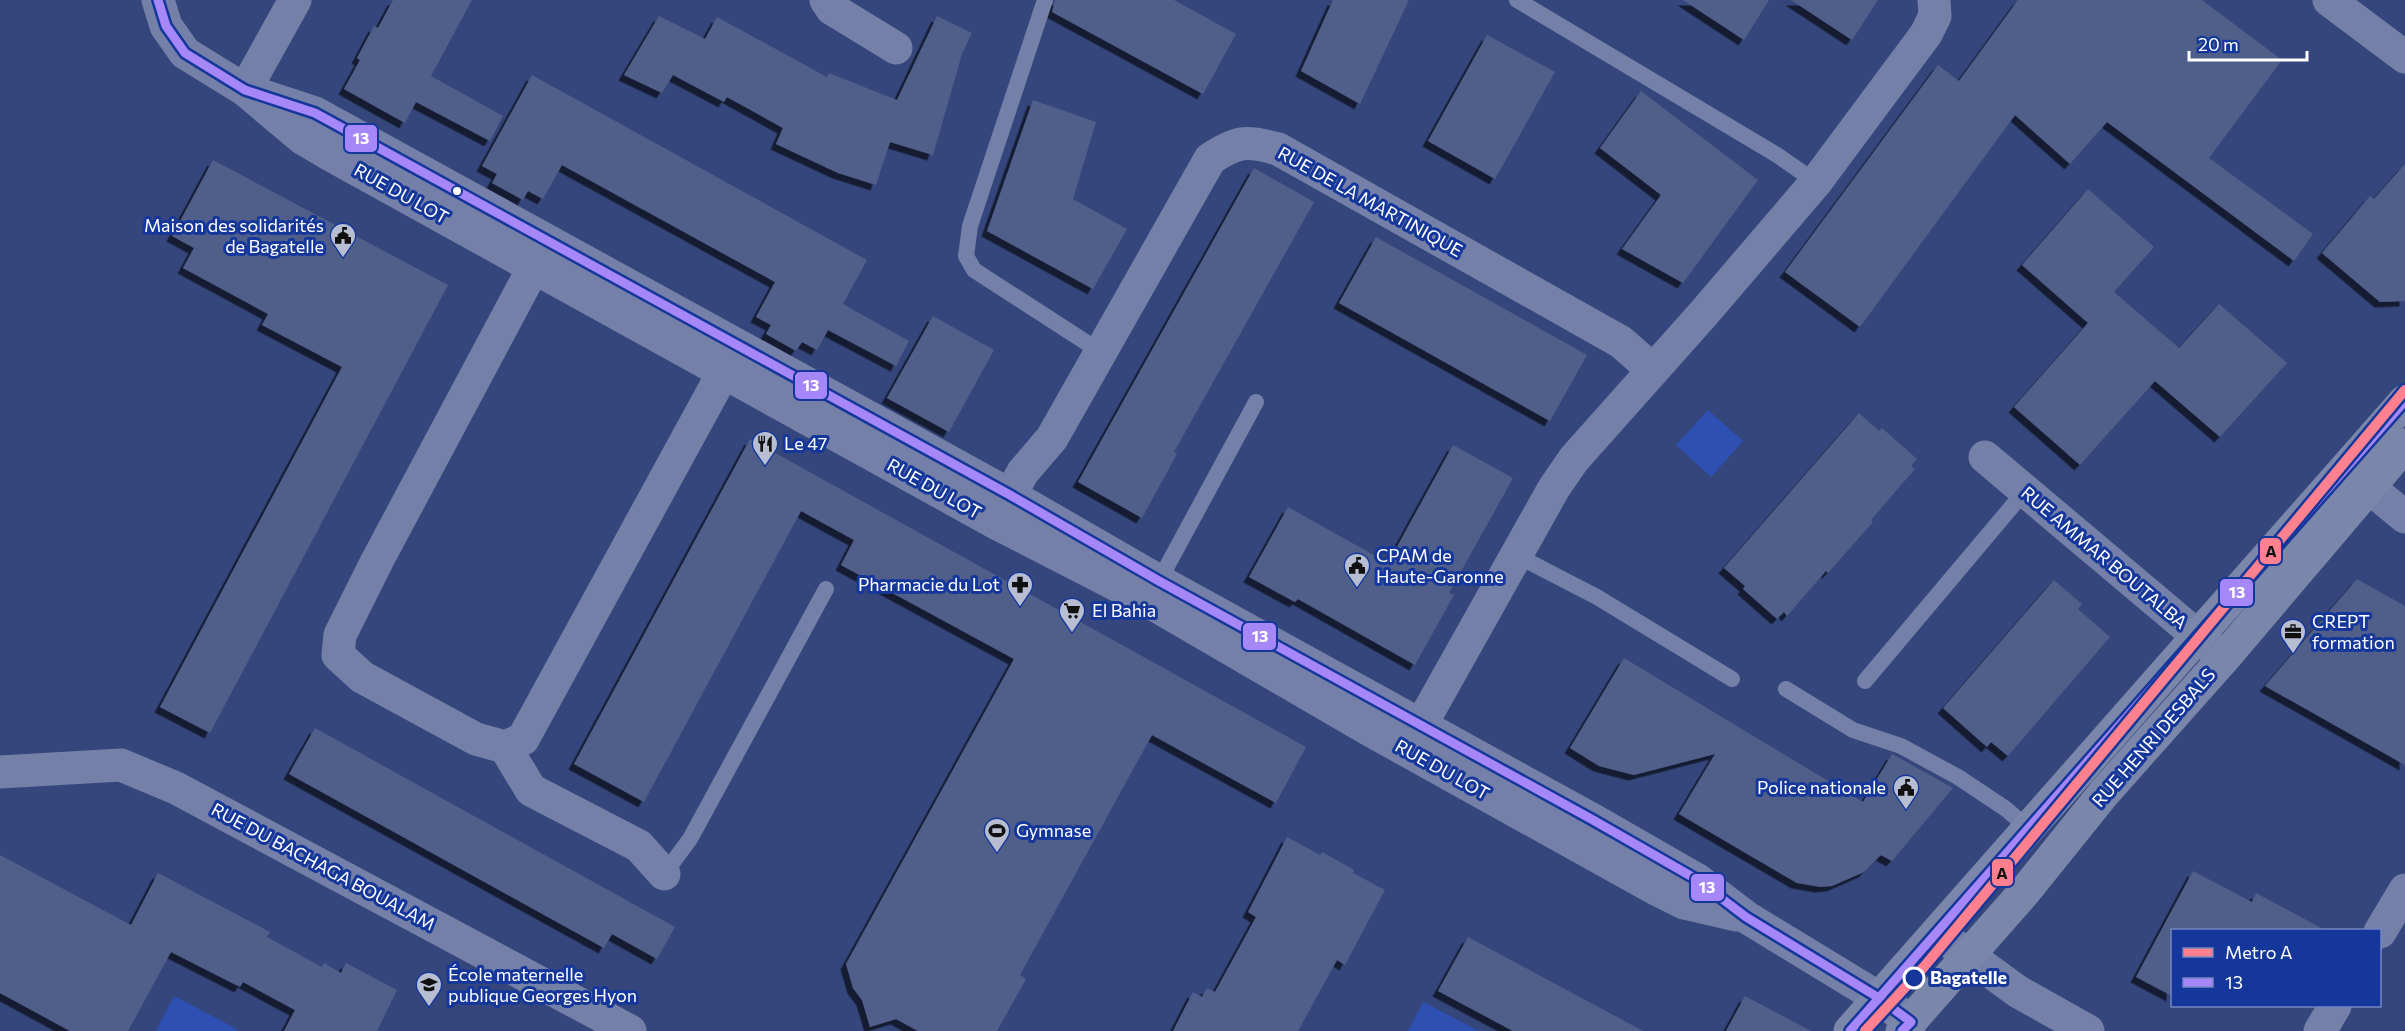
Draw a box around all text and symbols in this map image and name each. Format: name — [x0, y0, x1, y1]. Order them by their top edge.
scale bar — [2189, 24, 2308, 62]
text: 20 m — [2198, 33, 2239, 55]
line badge: 13 — [344, 124, 378, 153]
text: 13 — [353, 128, 369, 147]
street label: RUE DE LA MARTINIQUE — [1274, 141, 1467, 261]
street label: RUE DU LOT — [350, 158, 453, 228]
unlabelled marker — [451, 185, 463, 197]
place label: Maison des solidarités de Bagatelle — [144, 214, 324, 257]
public building icon: Maison des solidarités de Bagatelle — [328, 221, 358, 259]
line badge: 13 — [794, 371, 828, 400]
text: 13 — [803, 375, 819, 394]
restaurant icon: Le 47 — [750, 429, 780, 467]
place label: Le 47 — [784, 432, 827, 454]
street label: RUE DU LOT — [883, 453, 986, 523]
street label: RUE AMMAR BOUTALBA — [2017, 481, 2192, 633]
line badge: A — [2259, 537, 2282, 565]
text: A — [2265, 541, 2277, 560]
place label: CPAM de Haute-Garonne — [1376, 544, 1504, 587]
public building icon: CPAM de Haute-Garonne — [1342, 551, 1372, 589]
pharmacy icon: Pharmacie du Lot — [1005, 570, 1035, 608]
place label: Pharmacie du Lot — [858, 573, 1000, 595]
line badge: 13 — [2219, 578, 2254, 607]
text: 13 — [2229, 582, 2245, 601]
supermarket icon: El Bahia — [1057, 596, 1087, 634]
place label: El Bahia — [1092, 599, 1156, 621]
place label: CREPT formation — [2312, 610, 2395, 653]
office icon: CREPT formation — [2278, 617, 2308, 655]
line badge: 13 — [1242, 622, 1277, 651]
text: 13 — [1252, 626, 1268, 645]
street label: RUE HENRI DESBALS — [2087, 663, 2219, 811]
street label: RUE DU LOT — [1391, 734, 1494, 804]
public building icon: Police nationale — [1891, 773, 1921, 811]
place label: Police nationale — [1757, 776, 1886, 798]
street label: RUE DU BACHAGA BOUALAM — [208, 798, 439, 935]
sports icon: Gymnase — [982, 816, 1012, 854]
place label: Gymnase — [1016, 819, 1091, 841]
line badge: A — [1991, 858, 2014, 887]
text: A — [1996, 863, 2008, 882]
line badge: 13 — [1690, 873, 1725, 902]
text: 13 — [1699, 877, 1715, 896]
legend — [2171, 929, 2381, 1007]
text: Metro A — [2225, 941, 2292, 963]
place label: École maternelle publique Georges Hyon — [448, 963, 637, 1006]
place label: Bagatelle — [1930, 966, 2007, 988]
marker: Bagatelle — [1903, 967, 1925, 989]
school or university icon: École maternelle publique Georges Hyon — [414, 970, 444, 1008]
text: 13 — [2225, 971, 2243, 993]

